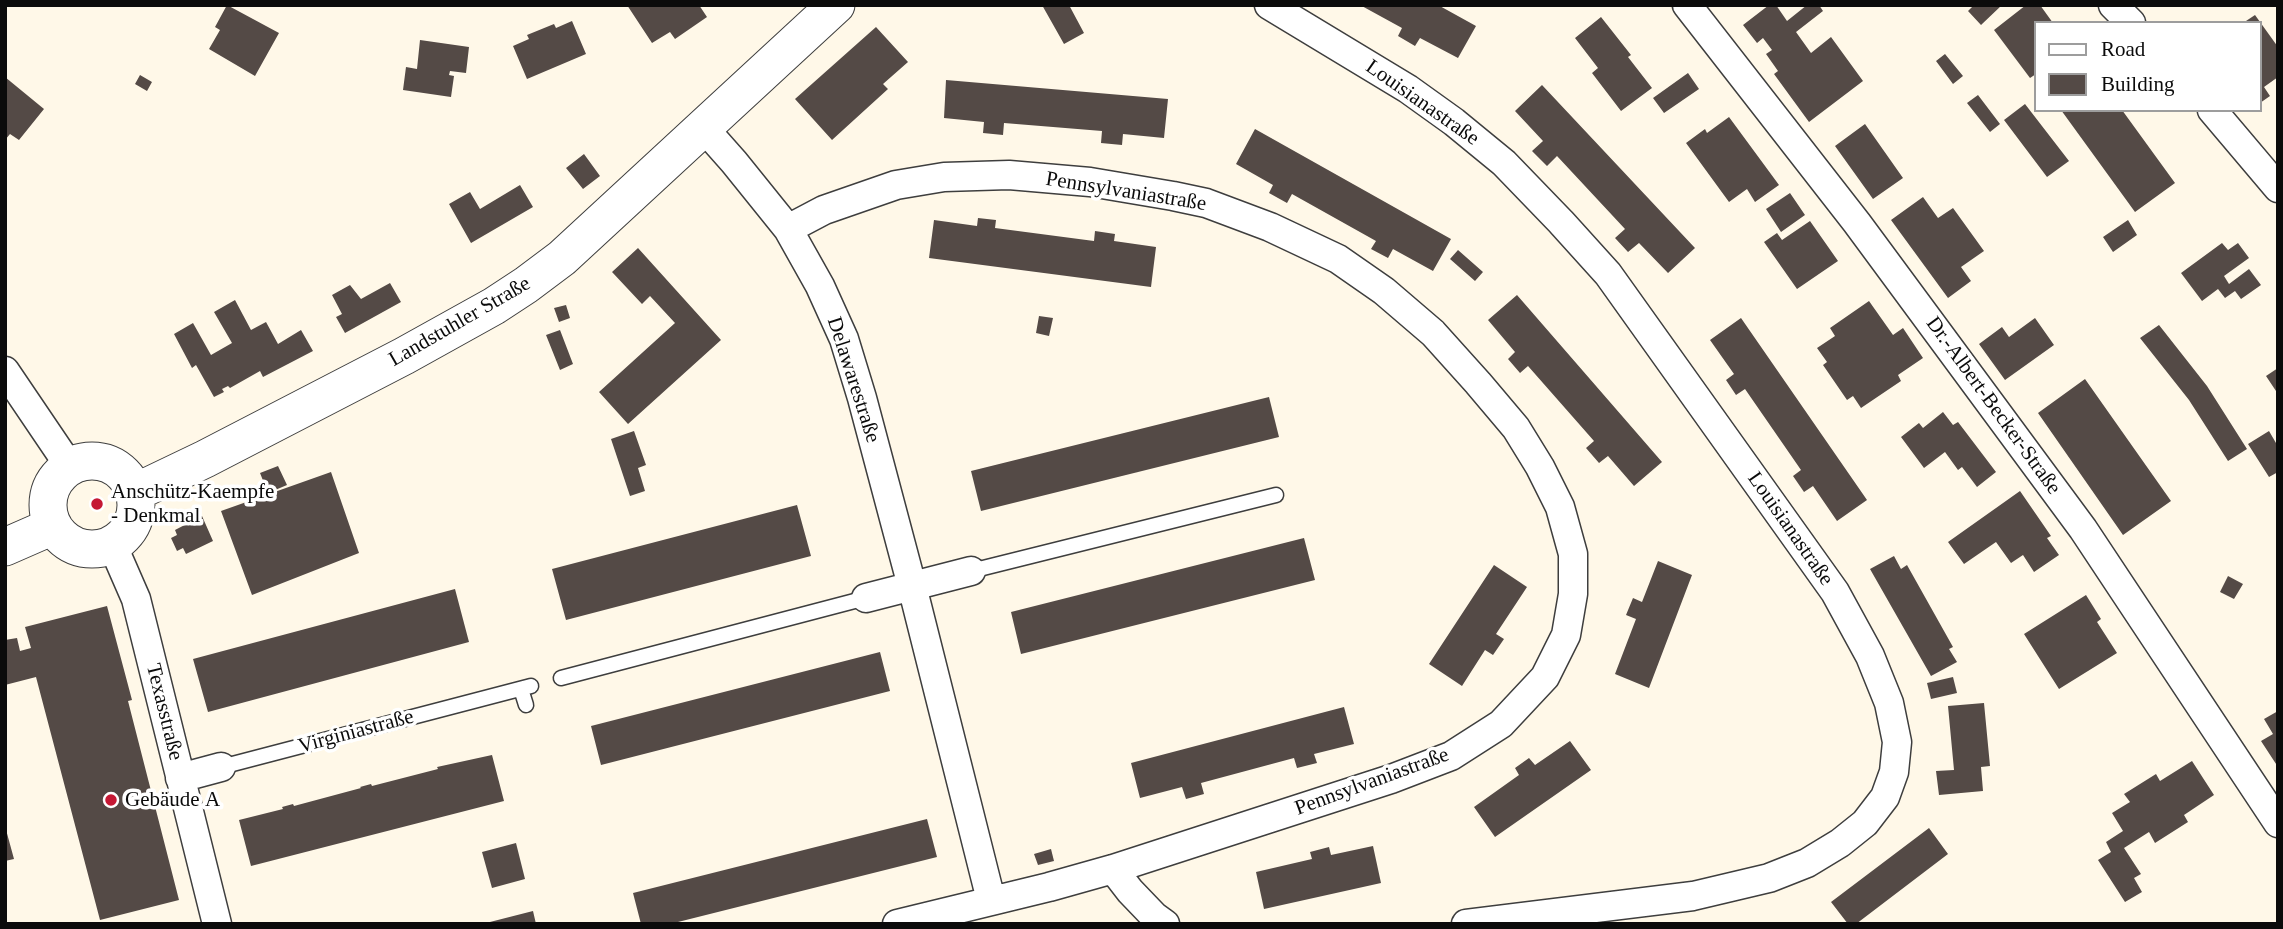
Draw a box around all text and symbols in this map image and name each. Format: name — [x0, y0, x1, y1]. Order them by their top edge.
legend — [2035, 21, 2262, 112]
text: Road — [2101, 37, 2145, 61]
street label: Louisianastraße — [1360, 55, 1484, 151]
text: Building — [2101, 72, 2175, 96]
street label: Pennsylvaniastraße — [1044, 167, 1208, 217]
street label: Landstuhler Straße — [385, 271, 535, 373]
street label: Dr.-Albert-Becker-Straße — [1920, 312, 2066, 500]
street label: Delawarestraße — [821, 314, 885, 446]
street label: Louisianastraße — [1742, 467, 1838, 591]
place label: Anschütz-Kaempfe - Denkmal — [111, 479, 274, 529]
marker: Anschütz-Kaempfe - Denkmal — [89, 496, 105, 512]
street label: Texasstraße — [140, 661, 188, 763]
street label: Virginiastraße — [296, 704, 416, 760]
street label: Pennsylvaniastraße — [1292, 742, 1452, 822]
place label: Gebäude A — [125, 787, 220, 813]
marker: Gebäude A — [103, 792, 119, 808]

